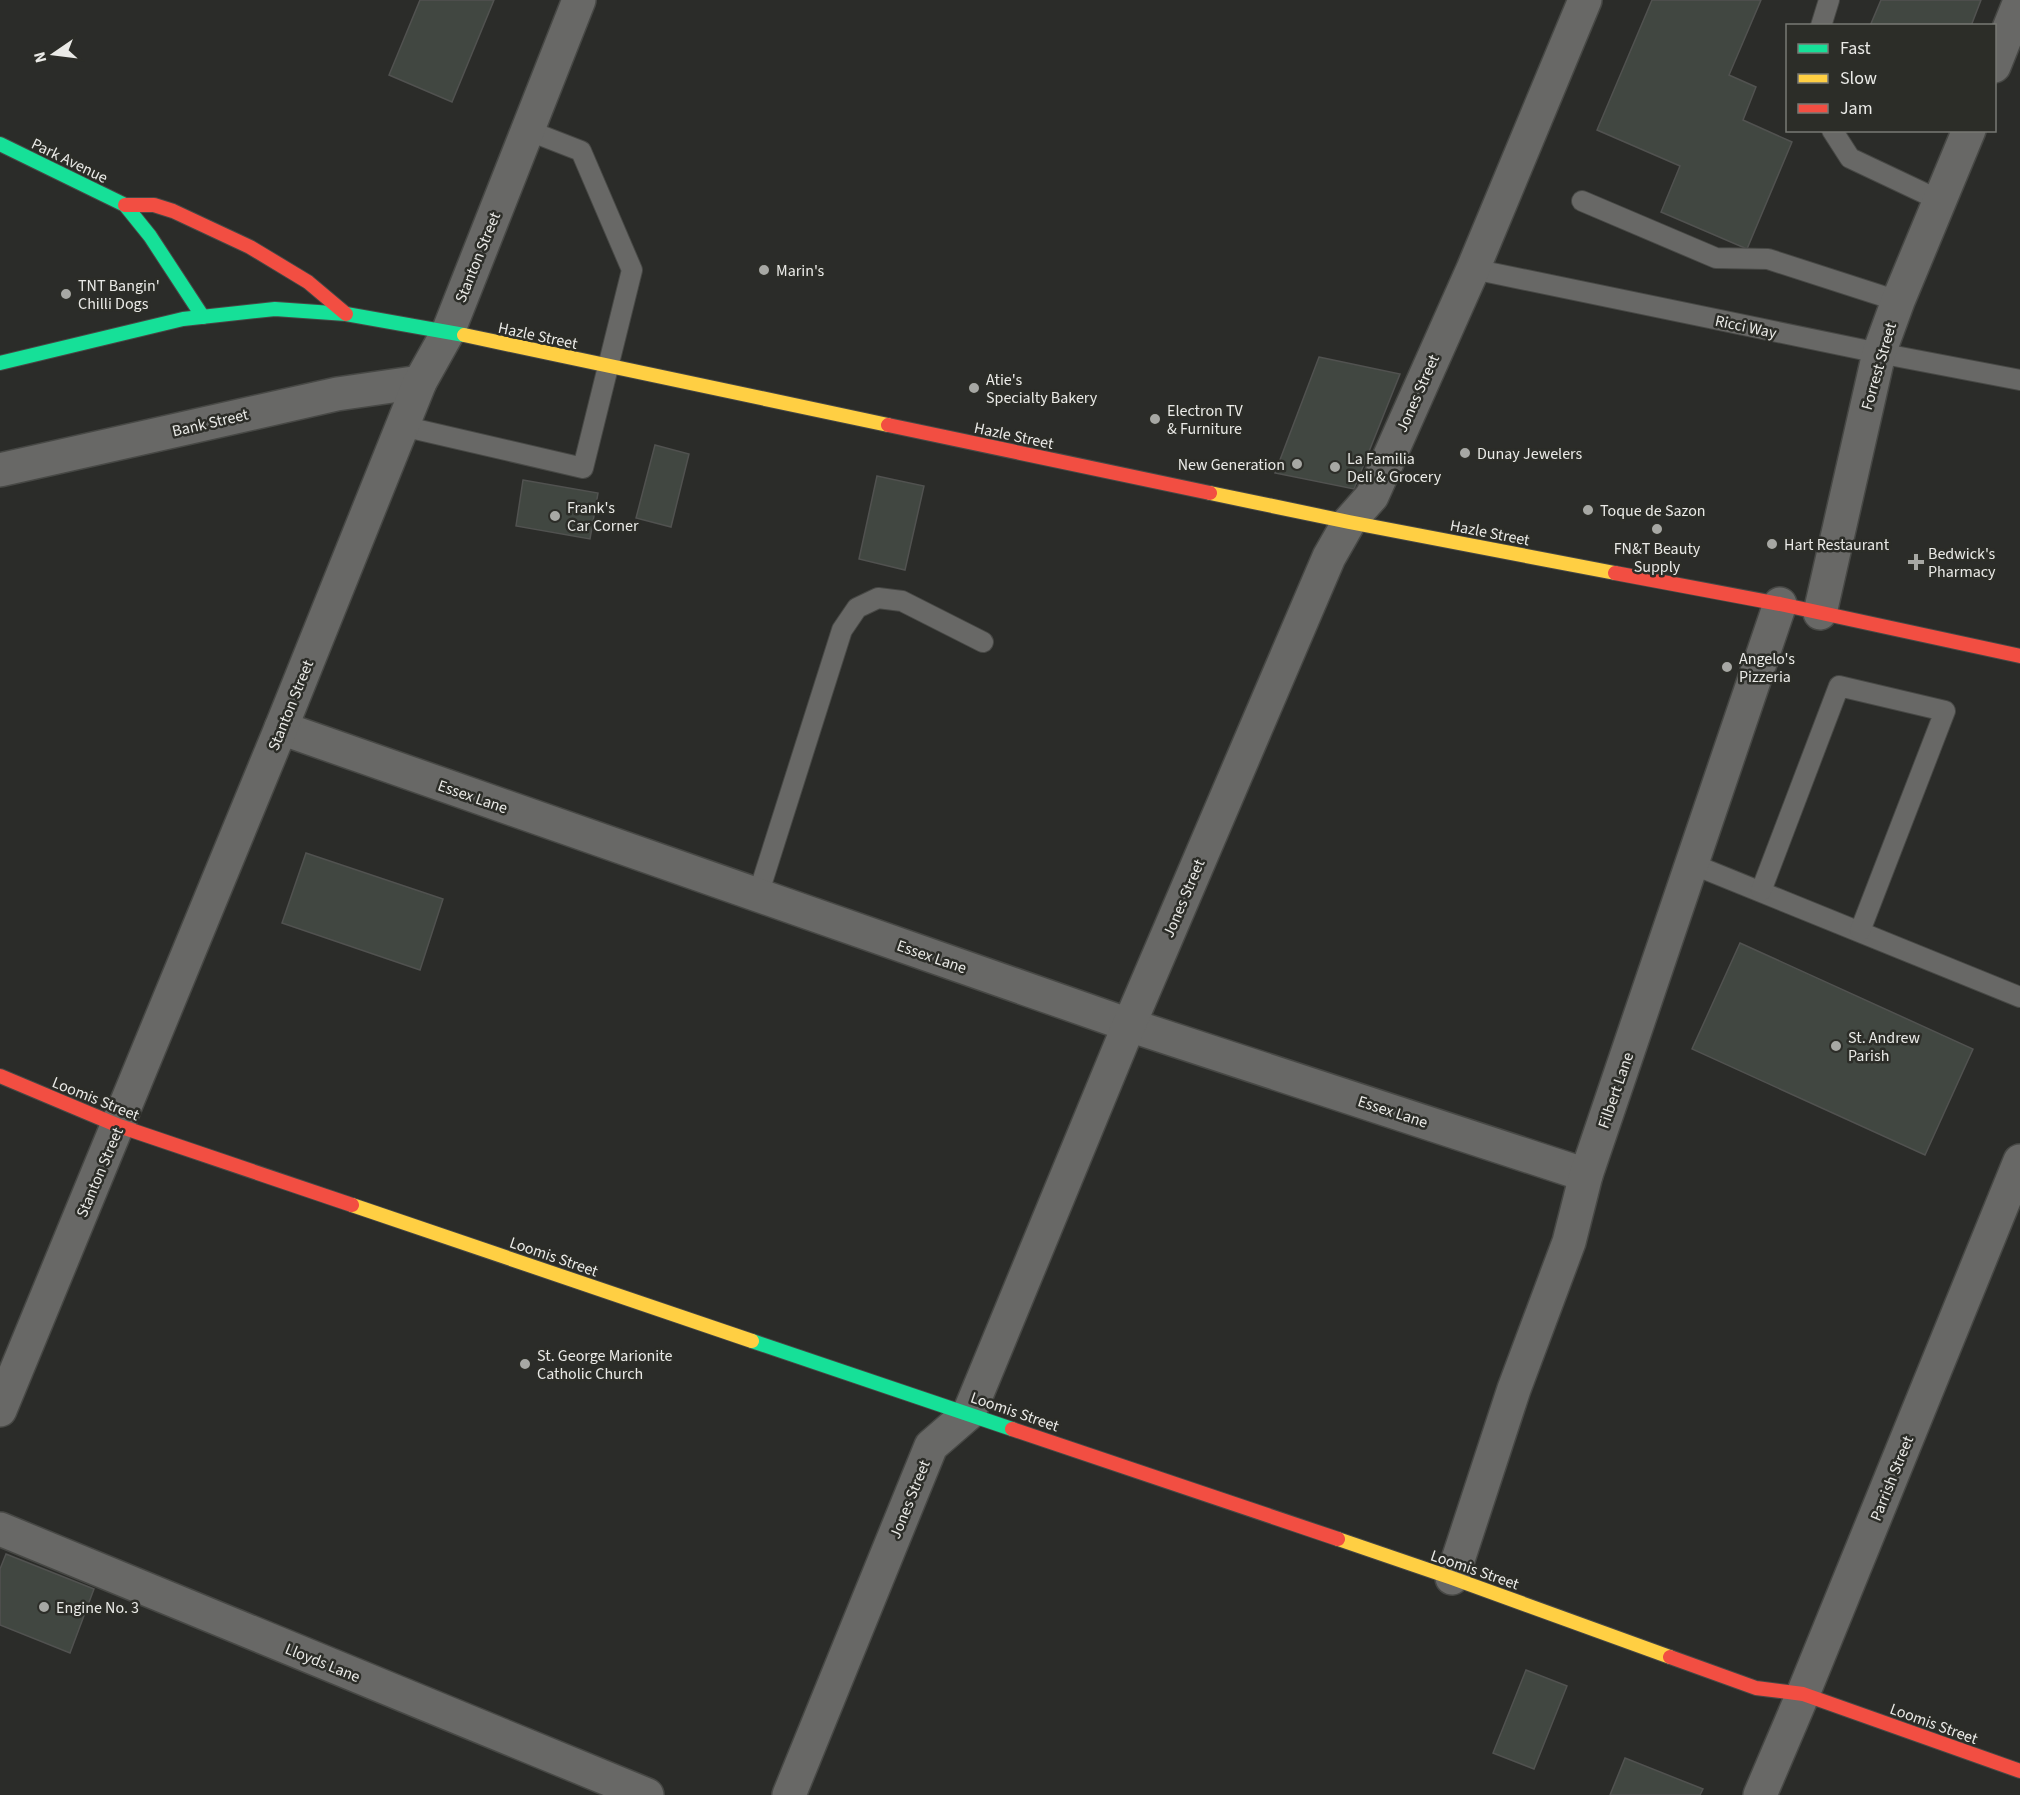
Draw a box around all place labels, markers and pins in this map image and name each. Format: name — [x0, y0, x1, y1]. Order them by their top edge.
place label: Marin's — [776, 260, 825, 282]
marker: Marin's — [757, 263, 771, 277]
place label: TNT Bangin' Chilli Dogs — [78, 275, 160, 315]
marker: TNT Bangin' Chilli Dogs — [59, 287, 73, 301]
place label: Atie's Specialty Bakery — [986, 369, 1098, 409]
marker: Atie's Specialty Bakery — [967, 381, 981, 395]
place label: Electron TV & Furniture — [1167, 400, 1244, 440]
marker: Electron TV & Furniture — [1148, 412, 1162, 426]
place label: Dunay Jewelers — [1477, 443, 1583, 465]
marker: Dunay Jewelers — [1458, 446, 1472, 460]
place label: La Familia Deli & Grocery — [1347, 448, 1442, 488]
place label: New Generation — [1178, 454, 1285, 476]
marker: New Generation — [1290, 457, 1304, 471]
marker: La Familia Deli & Grocery — [1328, 460, 1342, 474]
place label: Frank's Car Corner — [567, 497, 639, 537]
place label: Toque de Sazon — [1600, 500, 1706, 522]
marker: Toque de Sazon — [1581, 503, 1595, 517]
marker: Frank's Car Corner — [548, 509, 562, 523]
marker: FN&T Beauty Supply — [1650, 522, 1664, 536]
place label: Hart Restaurant — [1784, 534, 1890, 556]
marker: Hart Restaurant — [1765, 537, 1779, 551]
place label: FN&T Beauty Supply — [1614, 538, 1701, 578]
place label: Bedwick's Pharmacy — [1928, 543, 1996, 583]
marker: Bedwick's Pharmacy — [1909, 555, 1923, 569]
place label: Angelo's Pizzeria — [1739, 648, 1795, 688]
marker: Angelo's Pizzeria — [1720, 660, 1734, 674]
place label: St. Andrew Parish — [1848, 1027, 1921, 1067]
marker: St. Andrew Parish — [1829, 1039, 1843, 1053]
place label: St. George Marionite Catholic Church — [537, 1345, 672, 1385]
marker: St. George Marionite Catholic Church — [518, 1357, 532, 1371]
place label: Engine No. 3 — [56, 1597, 139, 1619]
marker: Engine No. 3 — [37, 1600, 51, 1614]

